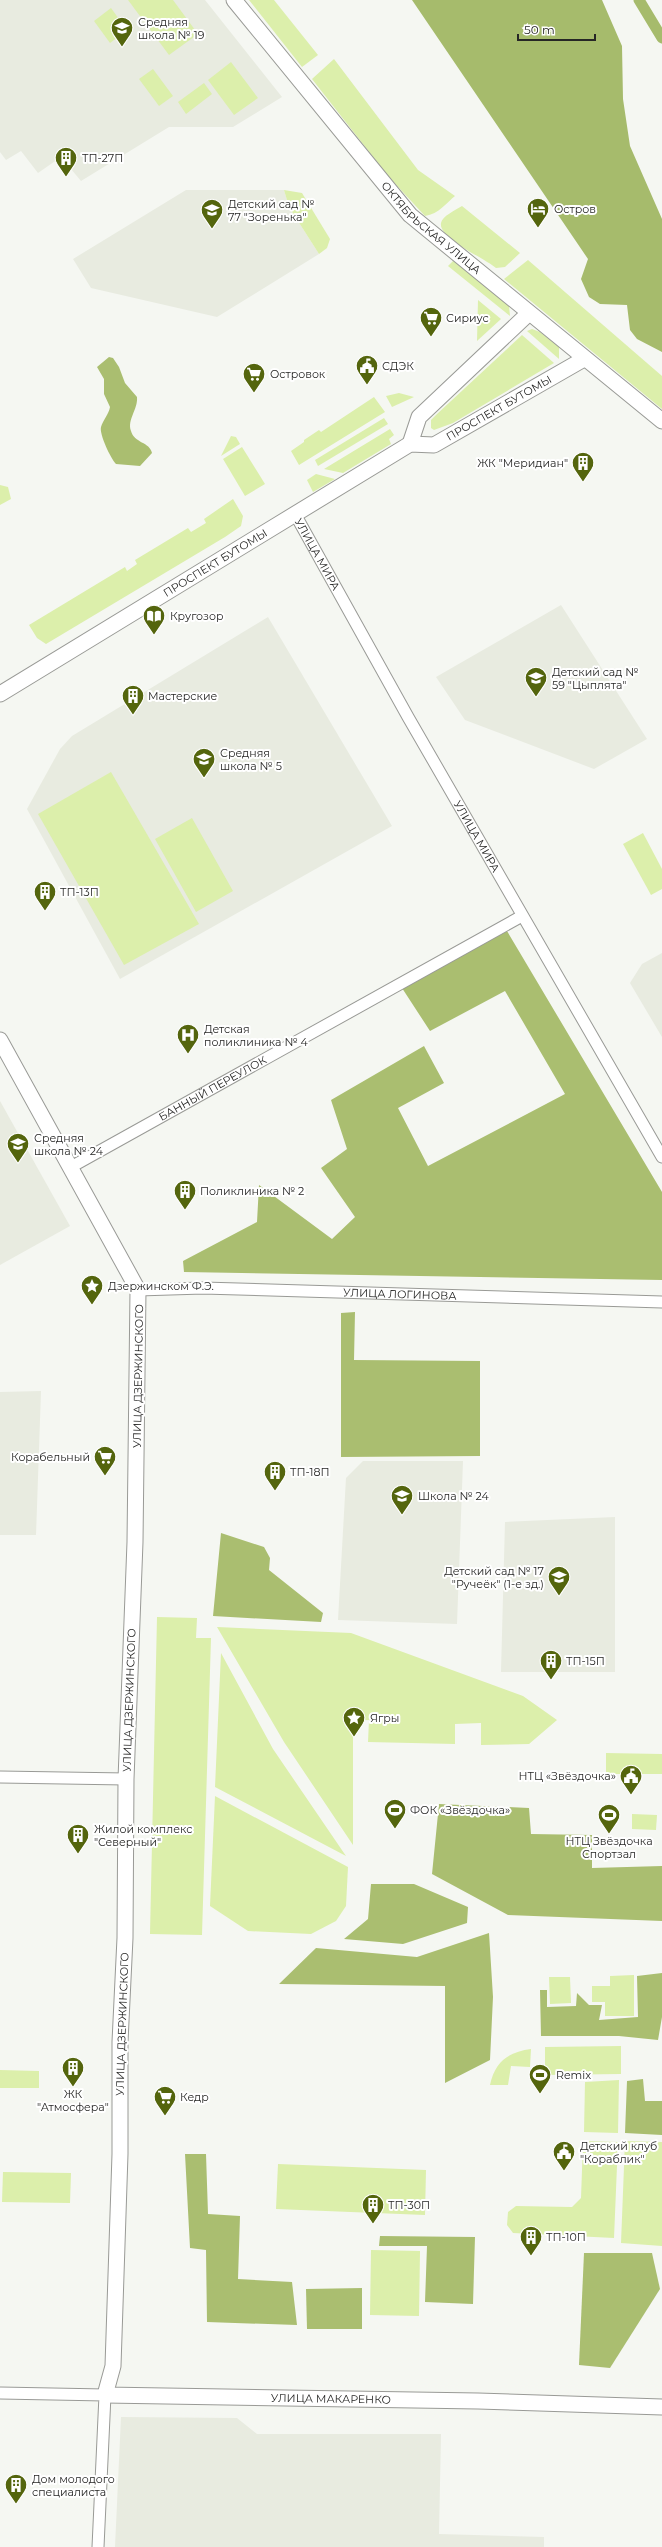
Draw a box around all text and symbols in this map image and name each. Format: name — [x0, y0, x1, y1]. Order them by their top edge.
school or university icon: Средняя школа № 19 — [109, 15, 135, 48]
place label: Средняя школа № 19 — [138, 15, 205, 42]
scale bar — [518, 16, 595, 42]
text: 50 m — [524, 22, 555, 37]
building icon: ТП-27П — [53, 145, 79, 178]
place label: ТП-27П — [82, 151, 123, 165]
street label: ОКТЯБРЬСКАЯ УЛИЦА — [378, 179, 484, 278]
hotel icon: Остров — [525, 196, 551, 229]
school or university icon: Детский сад № 77 "Зоренька" — [199, 197, 225, 230]
place label: Детский сад № 77 "Зоренька" — [228, 197, 315, 224]
place label: Остров — [554, 202, 596, 216]
supermarket icon: Сириус — [418, 305, 444, 338]
place label: Сириус — [446, 311, 489, 325]
public building icon: СДЭК — [354, 353, 380, 386]
place label: СДЭК — [382, 359, 414, 373]
supermarket icon: Островок — [241, 361, 267, 394]
place label: Островок — [270, 367, 326, 381]
street label: ПРОСПЕКТ БУТОМЫ — [444, 372, 554, 444]
building icon: ЖК "Меридиан" — [570, 450, 596, 483]
place label: ЖК "Меридиан" — [477, 456, 568, 470]
street label: УЛИЦА МИРА — [292, 516, 343, 593]
street label: ПРОСПЕКТ БУТОМЫ — [160, 526, 270, 600]
library icon: Кругозор — [141, 603, 167, 636]
place label: Кругозор — [170, 609, 224, 623]
school or university icon: Детский сад № 59 "Цыплята" — [523, 665, 549, 698]
place label: Детский сад № 59 "Цыплята" — [552, 665, 639, 692]
building icon: Мастерские — [120, 683, 146, 716]
place label: Мастерские — [148, 689, 218, 703]
school or university icon: Средняя школа № 5 — [191, 746, 217, 779]
place label: Средняя школа № 5 — [220, 746, 282, 773]
street label: УЛИЦА МИРА — [451, 798, 503, 875]
building icon: ТП-13П — [32, 879, 58, 912]
place label: ТП-13П — [60, 885, 99, 899]
hospital icon: Детская поликлиника № 4 — [175, 1022, 201, 1055]
place label: Детская поликлиника № 4 — [204, 1022, 308, 1049]
street label: БАННЫЙ ПЕРЕУЛОК — [156, 1053, 269, 1124]
school or university icon: Средняя школа № 24 — [5, 1131, 31, 1164]
place label: Средняя школа № 24 — [34, 1131, 104, 1158]
building icon: Поликлиника № 2 — [172, 1178, 198, 1211]
place label: Поликлиника № 2 — [200, 1184, 304, 1198]
place icon: Дзержинском Ф.Э. — [79, 1273, 105, 1306]
place label: Дзержинском Ф.Э. — [108, 1279, 214, 1293]
street label: УЛИЦА ЛОГИНОВА — [343, 1285, 458, 1303]
street label: УЛИЦА ДЗЕРЖИНСКОГО — [130, 1304, 146, 1448]
supermarket icon: Корабельный — [92, 1444, 118, 1477]
place label: Корабельный — [11, 1450, 90, 1464]
building icon: ТП-18П — [262, 1459, 288, 1492]
place label: ТП-18П — [290, 1465, 330, 1479]
school or university icon: Школа № 24 — [389, 1483, 415, 1516]
place label: Школа № 24 — [418, 1489, 490, 1503]
place label: Детский сад № 17 "Ручеёк" (1-е зд.) — [444, 1564, 544, 1591]
school or university icon: Детский сад № 17 "Ручеёк" (1-е зд.) — [546, 1564, 572, 1597]
street label: УЛИЦА ДЗЕРЖИНСКОГО — [119, 1628, 139, 1772]
building icon: ТП-15П — [538, 1648, 564, 1681]
place label: ТП-15П — [566, 1654, 605, 1668]
place icon: Ягры — [341, 1705, 367, 1738]
place label: Ягры — [370, 1711, 399, 1725]
public building icon: НТЦ «Звёздочка» — [618, 1763, 644, 1796]
place label: НТЦ «Звёздочка» — [518, 1769, 616, 1783]
sports icon: ФОК «Звёздочка» — [382, 1797, 408, 1830]
sports icon: НТЦ Звёздочка Спортзал — [596, 1802, 622, 1835]
place label: ФОК «Звёздочка» — [410, 1803, 510, 1817]
building icon: Жилой комплекс "Северный" — [65, 1822, 91, 1855]
place label: Жилой комплекс "Северный" — [94, 1822, 192, 1849]
place label: НТЦ Звёздочка Спортзал — [565, 1834, 653, 1861]
street label: УЛИЦА ДЗЕРЖИНСКОГО — [112, 1952, 132, 2096]
building icon: ЖК "Атмосфера" — [60, 2055, 86, 2088]
sports icon: Remix — [527, 2062, 553, 2095]
place label: Remix — [556, 2068, 591, 2082]
supermarket icon: Кедр — [152, 2084, 178, 2117]
place label: ЖК "Атмосфера" — [37, 2087, 109, 2114]
place label: Кедр — [180, 2090, 209, 2104]
public building icon: Детский клуб "Кораблик" — [551, 2139, 577, 2172]
place label: Детский клуб "Кораблик" — [580, 2139, 657, 2166]
building icon: ТП-30П — [360, 2192, 386, 2225]
place label: ТП-30П — [388, 2198, 430, 2212]
building icon: ТП-10П — [518, 2224, 544, 2257]
place label: ТП-10П — [546, 2230, 586, 2244]
street label: УЛИЦА МАКАРЕНКО — [271, 2391, 391, 2407]
building icon: Дом молодого специалиста — [3, 2472, 29, 2505]
place label: Дом молодого специалиста — [32, 2472, 115, 2499]

